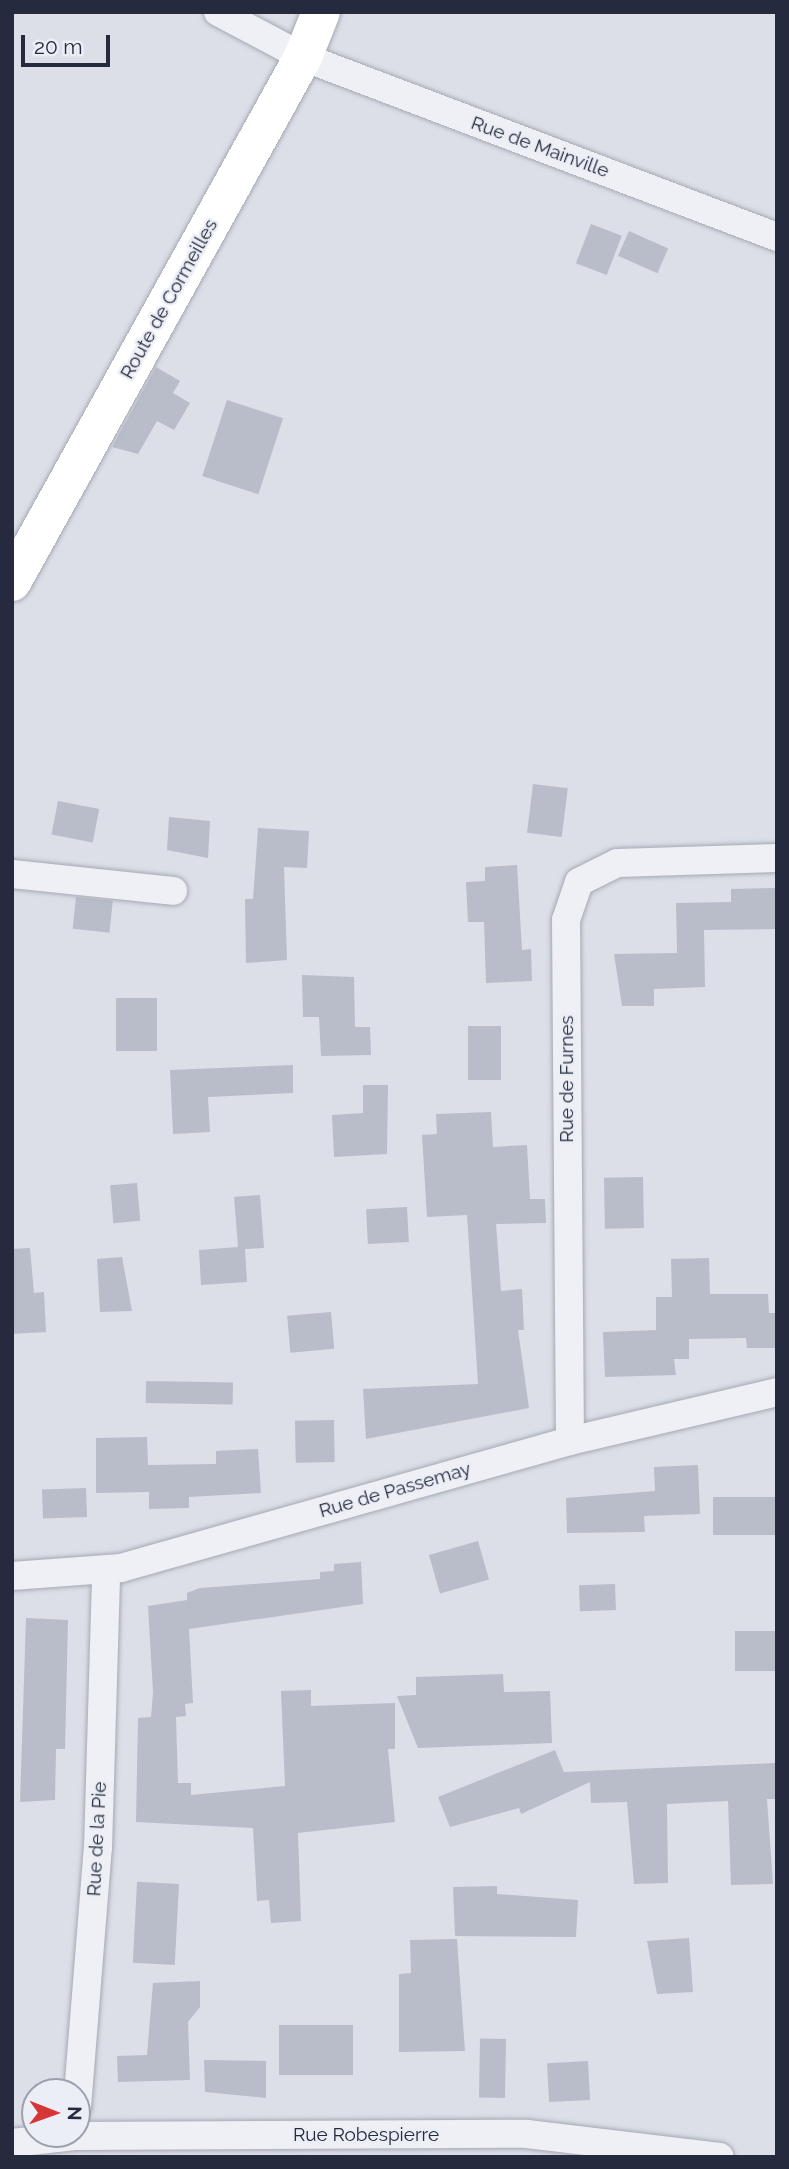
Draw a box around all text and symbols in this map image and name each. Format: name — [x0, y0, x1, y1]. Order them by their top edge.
scale bar — [24, 21, 114, 65]
text: 20 m — [34, 34, 82, 59]
street label: Rue de Mainville — [468, 111, 612, 183]
street label: Route de Cormeilles — [116, 215, 222, 383]
street label: Rue de Furnes — [556, 1015, 578, 1143]
street label: Rue de Passemay — [317, 1457, 473, 1523]
street label: Rue de la Pie — [83, 1781, 111, 1897]
north arrow — [21, 2078, 91, 2148]
text: N — [64, 2106, 86, 2121]
street label: Rue Robespierre — [293, 2124, 439, 2146]

